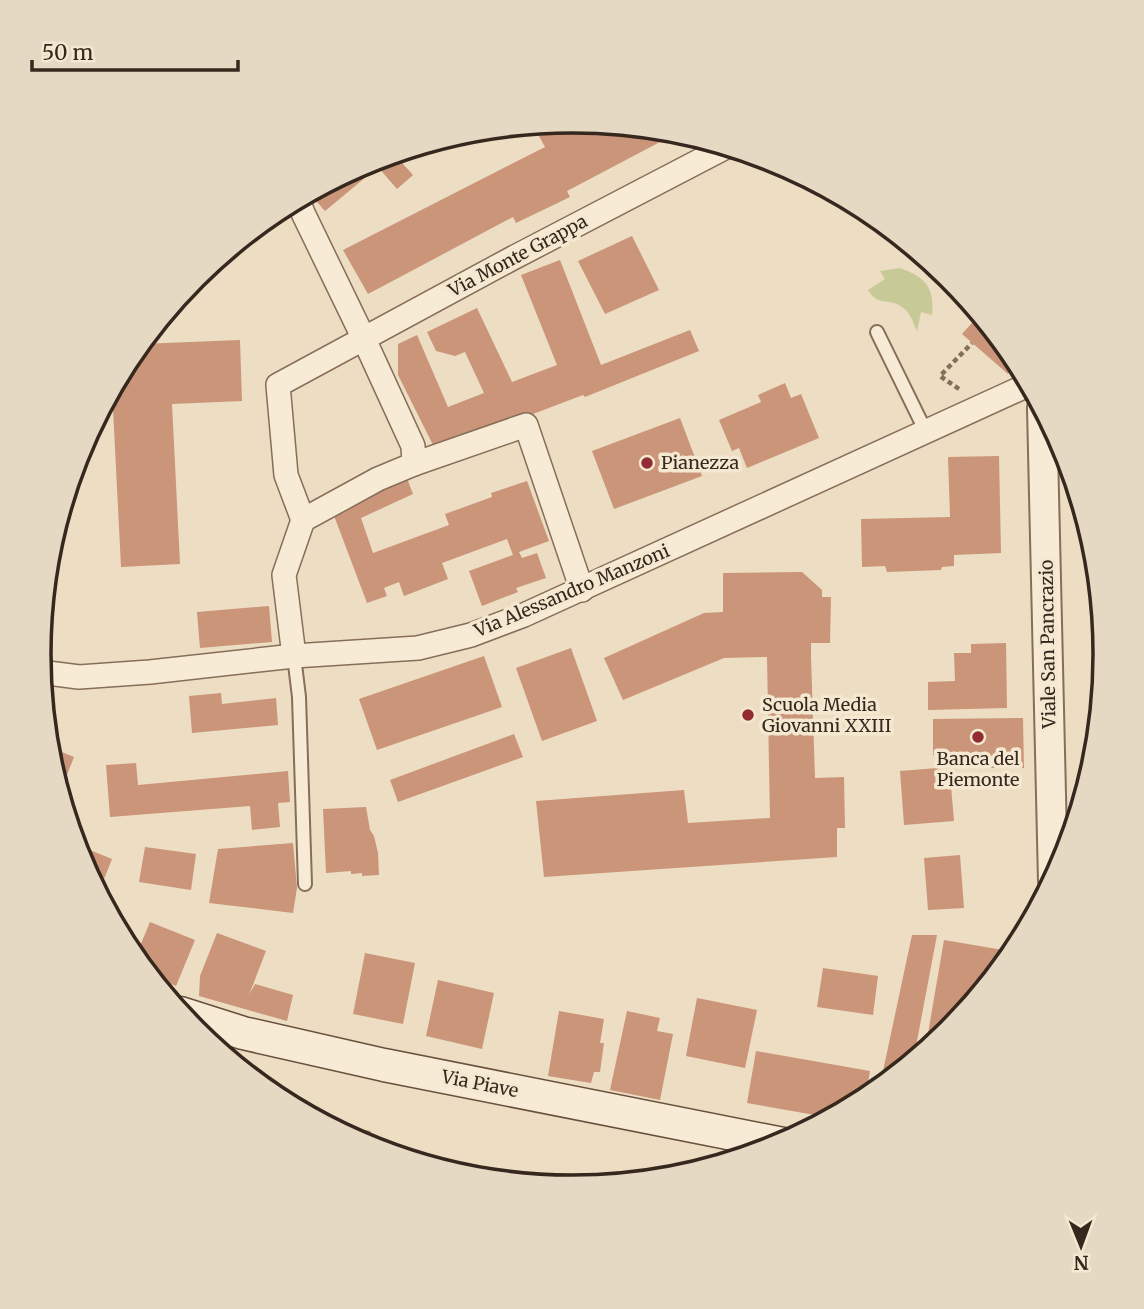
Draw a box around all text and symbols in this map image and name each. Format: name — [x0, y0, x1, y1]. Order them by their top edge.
scale bar — [32, 28, 238, 72]
text: 50 m — [42, 39, 93, 66]
street label: Via Monte Grappa — [444, 209, 591, 302]
place label: Pianezza — [661, 451, 739, 474]
marker: Pianezza — [639, 455, 655, 471]
street label: Via Alessandro Manzoni — [470, 539, 673, 643]
street label: Viale San Pancrazio — [1035, 559, 1060, 730]
place label: Scuola Media Giovanni XXIII — [762, 693, 891, 737]
marker: Scuola Media Giovanni XXIII — [740, 707, 756, 723]
marker: Banca del Piemonte — [970, 729, 986, 745]
place label: Banca del Piemonte — [937, 747, 1020, 791]
street label: Via Piave — [439, 1065, 520, 1102]
north arrow — [1046, 1211, 1116, 1281]
text: N — [1074, 1251, 1089, 1275]

